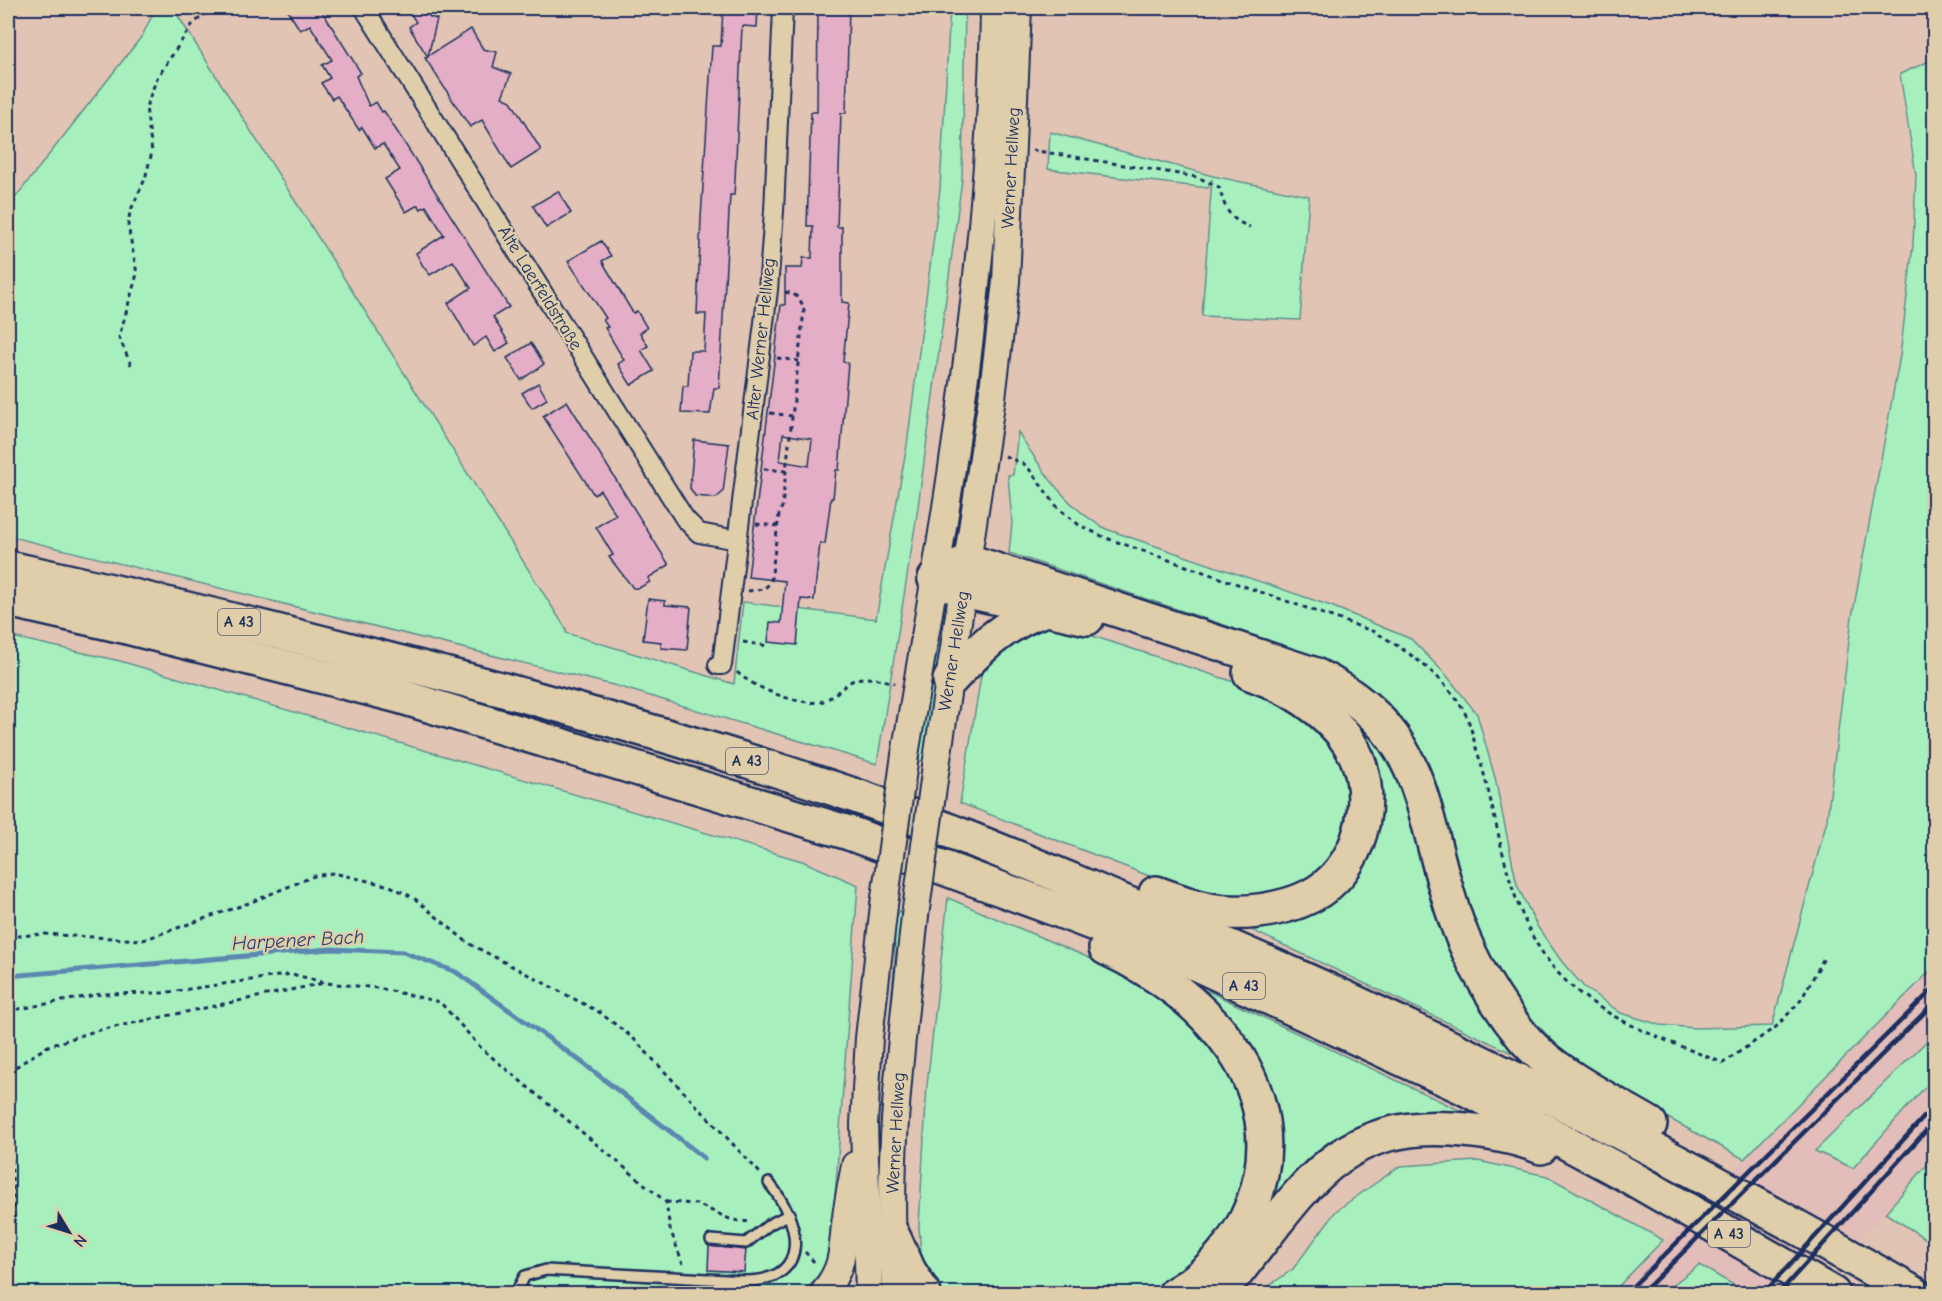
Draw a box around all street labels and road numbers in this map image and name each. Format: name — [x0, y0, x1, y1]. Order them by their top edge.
street label: Werner Hellweg — [997, 107, 1025, 229]
street label: Alte Laerfeldstraße — [493, 222, 587, 354]
street label: Alter Werner Hellweg — [742, 257, 780, 421]
street label: Werner Hellweg — [934, 589, 974, 713]
road number: A 43 — [218, 609, 260, 635]
road number: A 43 — [726, 748, 768, 774]
road number: A 43 — [1223, 973, 1265, 999]
street label: Werner Hellweg — [882, 1072, 910, 1194]
road number: A 43 — [1708, 1221, 1750, 1247]

